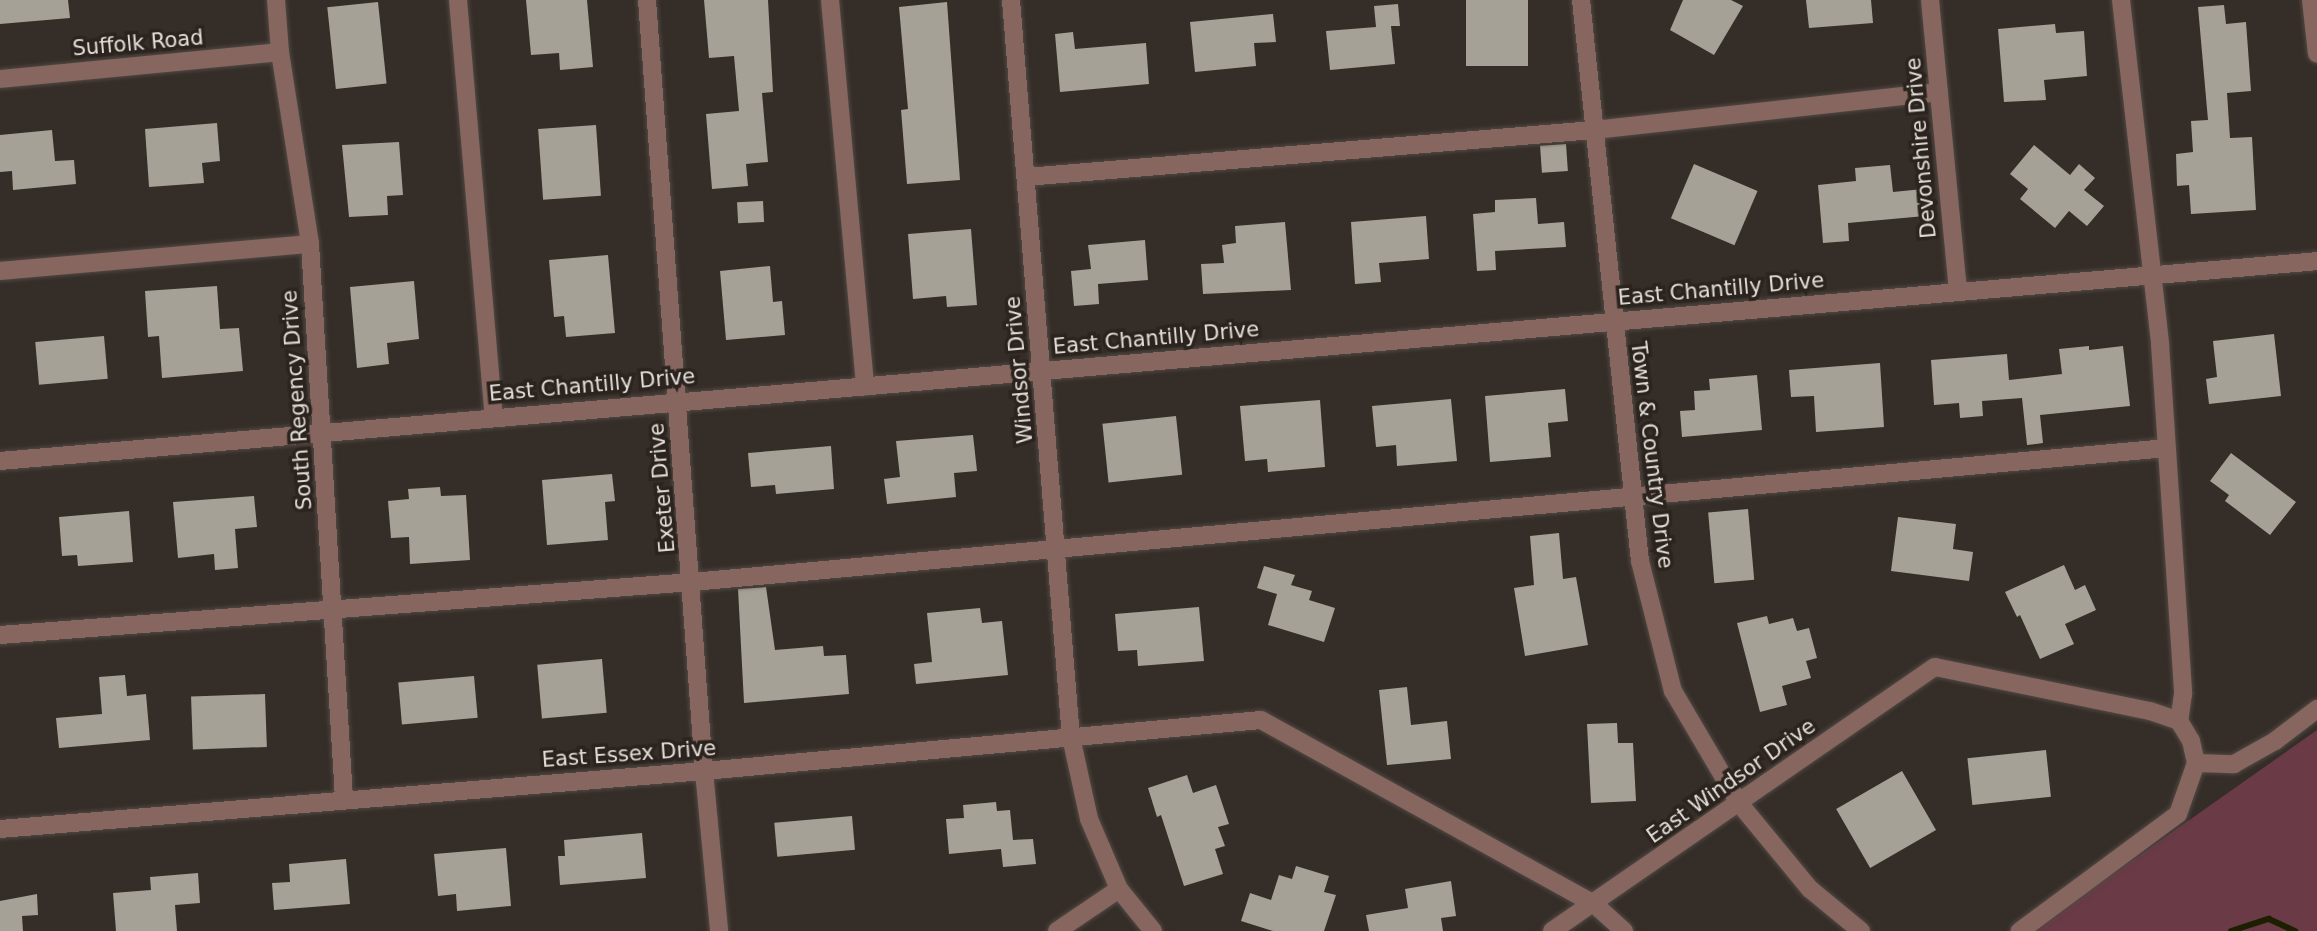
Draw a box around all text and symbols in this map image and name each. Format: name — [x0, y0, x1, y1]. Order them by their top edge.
street label: Suffolk Road — [71, 25, 205, 61]
street label: Devonshire Drive — [1901, 56, 1941, 240]
street label: East Chantilly Drive — [1617, 267, 1825, 311]
street label: South Regency Drive — [277, 289, 317, 511]
street label: Windsor Drive — [1000, 295, 1038, 445]
street label: East Chantilly Drive — [1052, 316, 1260, 360]
street label: Town & Country Drive — [1626, 340, 1678, 570]
street label: East Chantilly Drive — [488, 363, 696, 407]
street label: Exeter Drive — [644, 422, 680, 554]
street label: East Windsor Drive — [1642, 713, 1820, 849]
street label: East Essex Drive — [541, 735, 717, 773]

